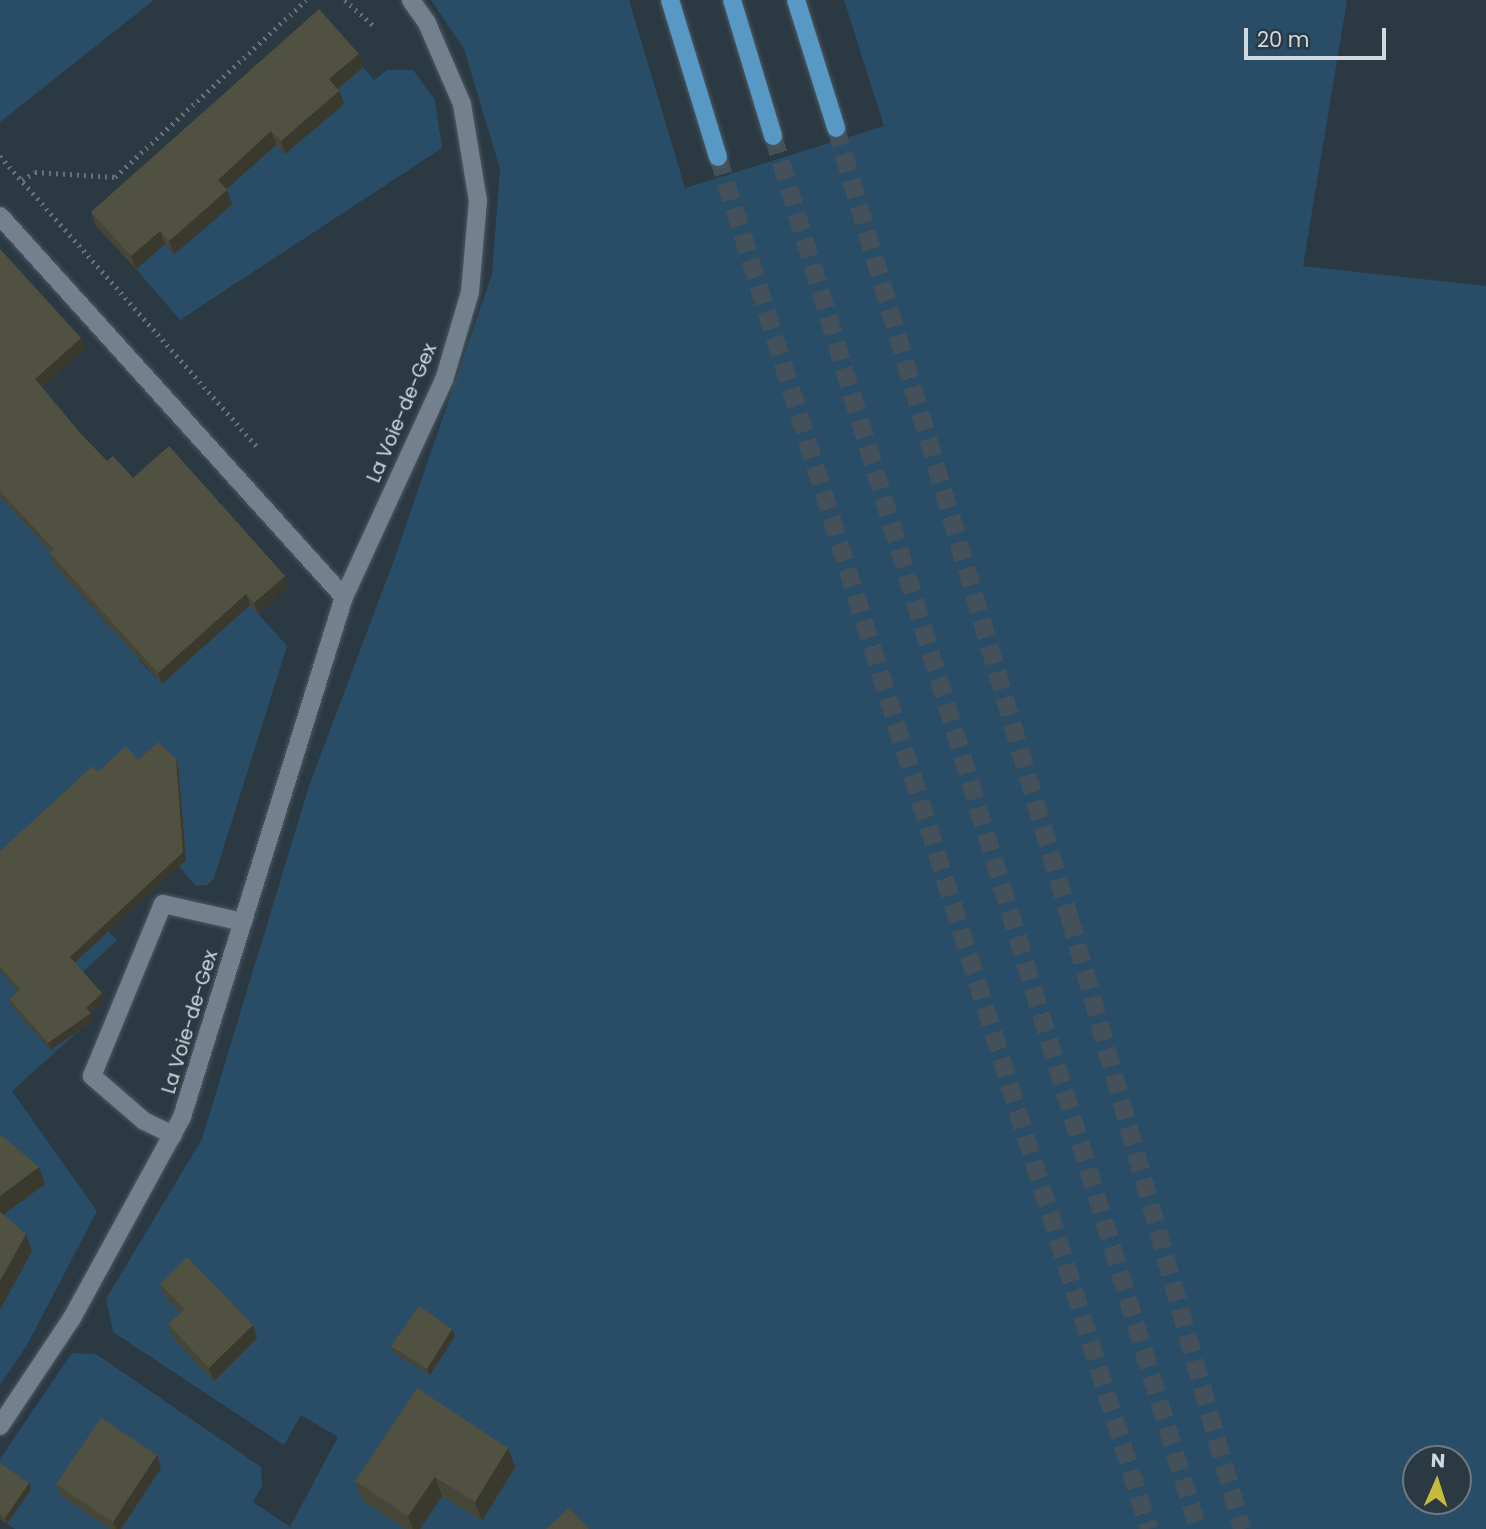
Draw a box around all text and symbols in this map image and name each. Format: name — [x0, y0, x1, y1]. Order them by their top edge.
scale bar — [1248, 14, 1390, 58]
text: 20 m — [1257, 25, 1310, 54]
street label: La Voie-de-Gex — [362, 340, 442, 486]
street label: La Voie-de-Gex — [157, 948, 223, 1096]
north arrow — [1402, 1445, 1472, 1515]
text: N — [1430, 1447, 1446, 1474]

